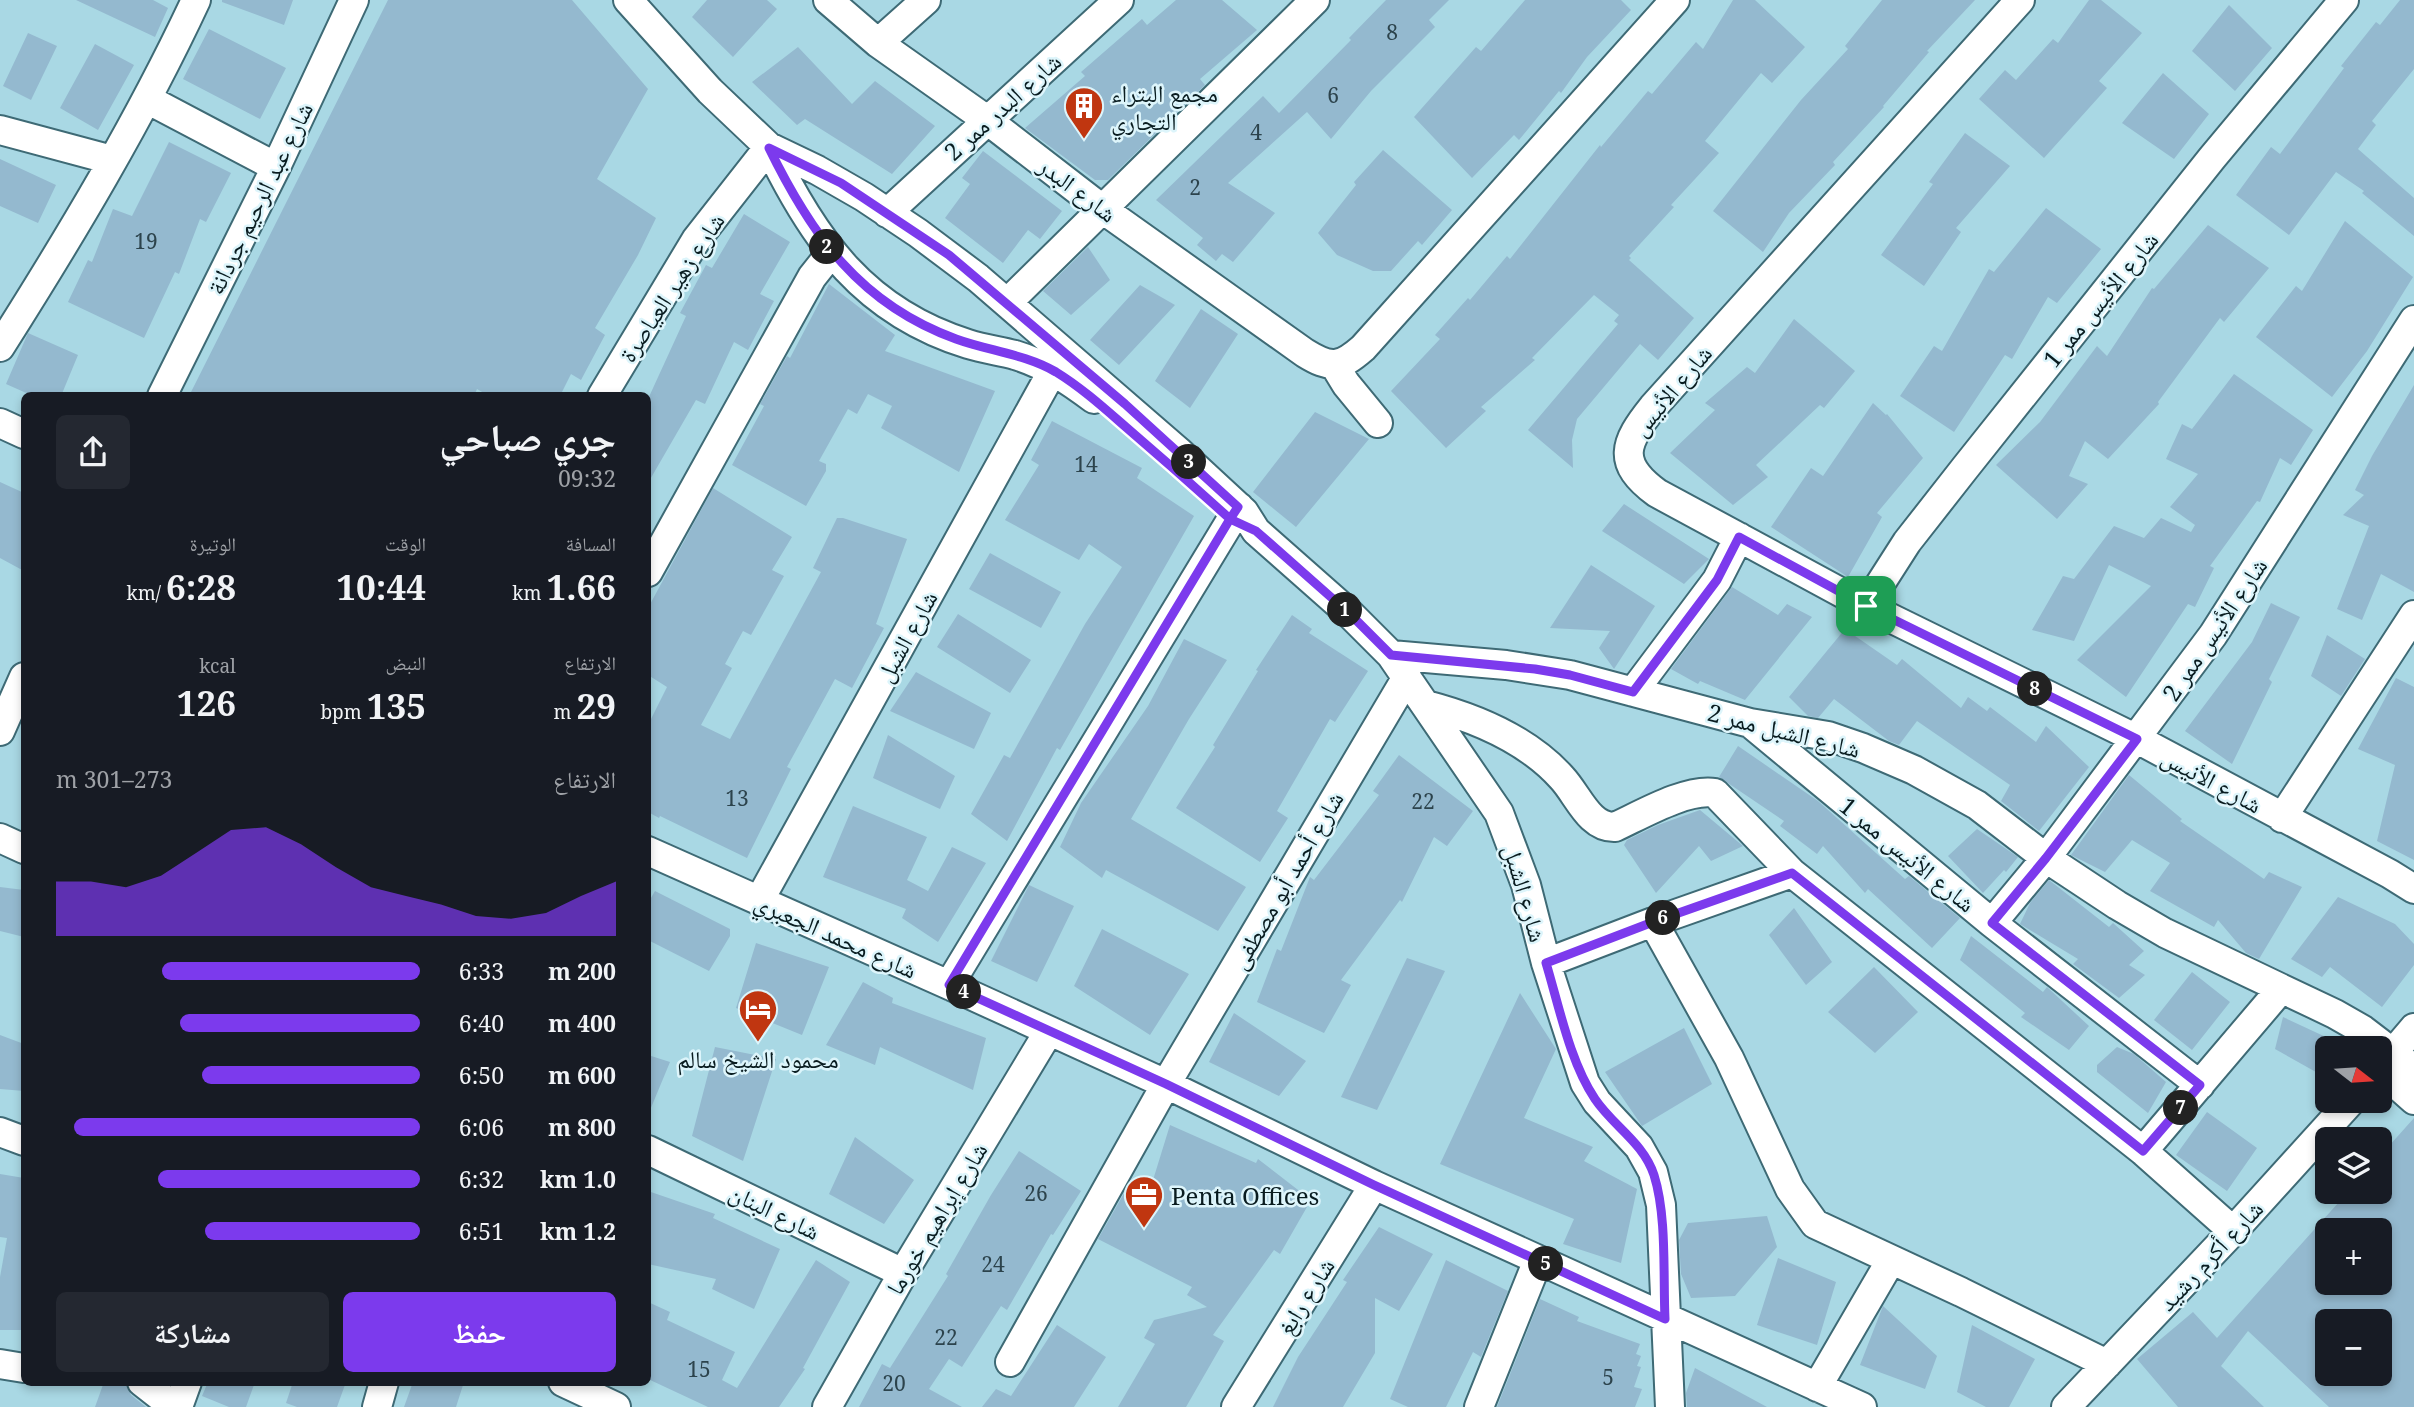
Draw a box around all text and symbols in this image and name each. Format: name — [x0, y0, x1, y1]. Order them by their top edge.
house number: 8 — [1386, 18, 1398, 46]
street label: شارع البدر ممر 2 — [936, 45, 1068, 167]
place label: مجمع البتراء التجاري — [1111, 76, 1218, 141]
house number: 6 — [1327, 81, 1339, 109]
building icon: مجمع البتراء التجاري — [1063, 85, 1105, 140]
street label: شارع عبد الرحيم جردانة — [198, 96, 321, 300]
house number: 4 — [1250, 118, 1262, 146]
street label: شارع البدر — [1031, 148, 1124, 229]
house number: 2 — [1189, 173, 1201, 201]
street label: شارع زهير العياصرة — [610, 206, 732, 368]
street label: شارع الأنيس ممر 1 — [2035, 224, 2165, 374]
house number: 19 — [134, 227, 158, 255]
pin: 2 — [810, 230, 844, 264]
text: 2 — [821, 233, 832, 259]
street label: شارع الأنيس — [1623, 337, 1719, 443]
text: جري صباحي — [439, 410, 616, 462]
button: share — [56, 415, 130, 489]
pin: 3 — [1172, 444, 1206, 480]
text: 3 — [1183, 448, 1194, 474]
house number: 14 — [1074, 450, 1098, 478]
text: 09:32 — [558, 462, 616, 494]
text: الوتيرة — [190, 531, 236, 557]
text: الوقت — [385, 531, 426, 557]
text: المسافة — [566, 531, 616, 557]
street label: شارع الأنيس ممر 2 — [2154, 551, 2274, 707]
text: 6:28 — [166, 563, 236, 610]
text: 10:44 — [336, 563, 426, 610]
text: 1.66 — [546, 563, 616, 610]
pin — [1836, 576, 1896, 636]
text: /km — [127, 580, 166, 606]
text: km — [512, 580, 546, 606]
street label: شارع الشبل — [867, 584, 945, 688]
icon: arrive — [1847, 587, 1885, 625]
pin: 1 — [1328, 592, 1362, 628]
text: 1 — [1339, 596, 1350, 622]
text: النبض — [385, 650, 426, 676]
text: الارتفاع — [564, 650, 616, 676]
text: kcal — [199, 653, 236, 679]
pin: 8 — [2018, 672, 2052, 706]
text: 8 — [2029, 675, 2040, 701]
text: 126 — [177, 679, 236, 726]
text: 135 — [367, 682, 426, 729]
text: 29 — [576, 682, 616, 729]
street label: شارع الشبل ممر 2 — [1704, 695, 1864, 765]
text: bpm — [320, 699, 367, 725]
text: m — [554, 699, 576, 725]
street label: شارع الأنيس — [2156, 740, 2268, 820]
text: 273–301 m — [56, 763, 172, 795]
text: الارتفاع — [553, 763, 616, 795]
house number: 13 — [725, 784, 749, 812]
street label: شارع أحمد أبو مصطفى — [1222, 785, 1350, 975]
house number: 22 — [1411, 787, 1435, 815]
street label: شارع الأنيس ممر 1 — [1833, 789, 1983, 919]
street label: شارع الشبل — [1496, 840, 1556, 946]
street label: شارع محمد الجعبري — [748, 884, 922, 989]
pin: 6 — [1646, 900, 1680, 936]
text: 6 — [1657, 904, 1668, 930]
text: 6:33 — [459, 955, 504, 987]
text: 200 m — [548, 955, 616, 987]
pin: 4 — [946, 974, 982, 1010]
text: 4 — [958, 978, 969, 1004]
hotel icon: محمود الشيخ سالم — [737, 988, 779, 1043]
text: 6:40 — [459, 1007, 504, 1039]
text: 400 m — [548, 1007, 616, 1039]
north arrow — [2315, 1036, 2392, 1113]
map controls — [2315, 1036, 2392, 1386]
place label: محمود الشيخ سالم — [677, 1042, 839, 1076]
text: 6:50 — [459, 1059, 504, 1091]
text: 600 m — [548, 1059, 616, 1091]
pin: 7 — [2164, 1090, 2198, 1126]
text: 7 — [2175, 1094, 2186, 1120]
text: 6:06 — [459, 1111, 504, 1143]
text: 800 m — [548, 1111, 616, 1143]
button: layers — [2315, 1127, 2392, 1204]
street label: شارع إبراهيم خورما — [878, 1136, 995, 1301]
text: 6:32 — [459, 1163, 504, 1195]
text: 1.0 km — [540, 1163, 616, 1195]
office icon: Penta Offices — [1123, 1174, 1165, 1229]
street label: شارع البنان — [724, 1175, 826, 1247]
house number: 26 — [1024, 1179, 1048, 1207]
place label: Penta Offices — [1171, 1179, 1319, 1212]
street label: شارع أكرم رشيد — [2150, 1192, 2271, 1318]
text: 6:51 — [459, 1215, 504, 1247]
text: 1.2 km — [540, 1215, 616, 1247]
button: + — [2315, 1218, 2392, 1295]
pin: 5 — [1528, 1246, 1564, 1282]
house number: 24 — [981, 1250, 1005, 1278]
text: 5 — [1540, 1250, 1551, 1276]
street label: شارع رابغ — [1269, 1251, 1341, 1341]
button: مشاركة — [56, 1292, 329, 1372]
button: حفظ — [343, 1292, 616, 1372]
button: − — [2315, 1309, 2392, 1386]
house number: 22 — [934, 1323, 958, 1351]
house number: 15 — [687, 1355, 711, 1383]
house number: 5 — [1602, 1363, 1614, 1391]
house number: 20 — [882, 1369, 906, 1397]

